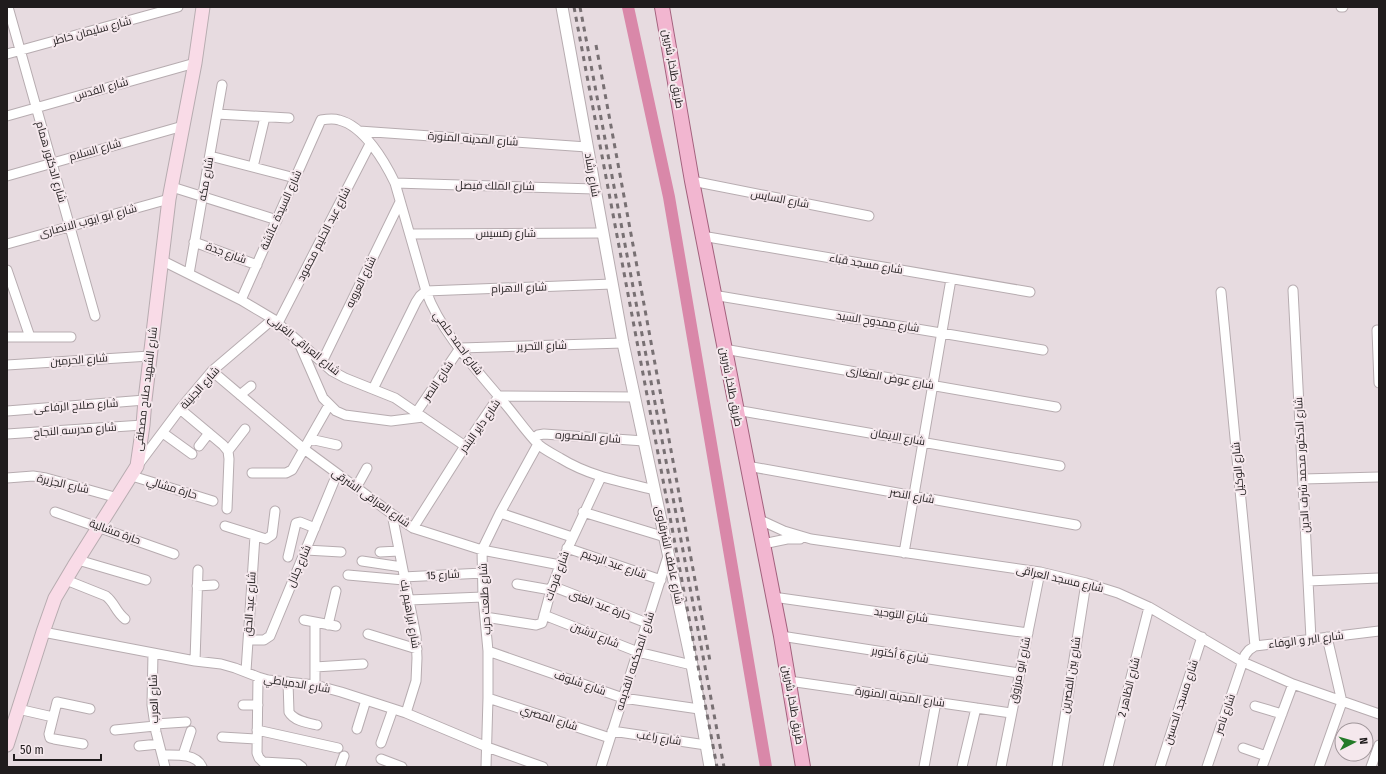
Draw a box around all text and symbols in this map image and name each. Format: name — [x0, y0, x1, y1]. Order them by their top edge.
street label: شارع سليمان خاطر — [50, 14, 133, 49]
street label: طريق طلخا, شربين — [660, 28, 686, 110]
street label: شارع القدس — [72, 75, 130, 104]
street label: شارع الدكتور همام — [32, 120, 69, 204]
street label: شارع المدينه المنورة — [427, 129, 519, 150]
street label: شارع السلام — [67, 136, 123, 165]
street label: شارع رشاد — [581, 152, 602, 198]
street label: شارع مكه — [196, 156, 217, 202]
street label: شارع السيدة عائشة — [258, 168, 305, 252]
street label: شارع الملك فيصل — [455, 179, 535, 194]
street label: شارع عبد الحليم محمود — [295, 185, 354, 284]
street label: شارع السايس — [749, 187, 810, 212]
street label: شارع ابو ايوب الانصارى — [38, 202, 139, 241]
street label: شارع رمسيس — [476, 227, 536, 241]
street label: شارع جدة — [204, 240, 248, 267]
street label: شارع مسجد قباء — [828, 251, 904, 278]
street label: شارع العروبه — [343, 254, 380, 310]
street label: شارع الاهرام — [491, 281, 547, 296]
street label: شارع احمد حلمي — [429, 309, 485, 379]
street label: شارع ممدوح السيد — [835, 309, 920, 336]
street label: شارع العراقى الغربى — [265, 312, 343, 379]
street label: شارع الشهيد صلاح مصطفى — [132, 326, 161, 452]
street label: شارع التحرير — [516, 339, 567, 354]
street label: طريق طلخا, شربين — [717, 346, 745, 428]
street label: شارع الحرمين — [50, 351, 108, 369]
street label: شارع النصر — [419, 359, 457, 405]
street label: شارع الجنينة — [178, 364, 223, 413]
street label: شارع عوض المغازى — [845, 364, 935, 393]
street label: شارع صلاح الرفاعى — [33, 397, 119, 416]
street label: شارع داير البندر — [456, 397, 504, 457]
street label: شارع الدكتور محمد شرف الدين — [1292, 397, 1313, 533]
street label: شارع مدرسه النجاح — [33, 421, 117, 440]
street label: شارع الايمان — [870, 426, 926, 449]
street label: شارع المنصوره — [555, 428, 621, 447]
street label: شارع الوكيل — [1229, 441, 1248, 496]
street label: شارع العراقى الشرقى — [329, 466, 413, 531]
street label: شارع الجزيرة — [35, 472, 90, 497]
street label: حارة مشالي — [145, 474, 199, 504]
street label: شارع النصر — [887, 485, 935, 507]
street label: شارع عاطف الشرقاوى — [651, 505, 686, 606]
street label: حارة مشالية — [88, 517, 142, 547]
street label: شارع جلال — [284, 543, 315, 590]
street label: شارع عبد الرحيم — [579, 547, 648, 582]
street label: شارع فرحات — [542, 549, 573, 603]
street label: شارع طلعت حرب — [477, 563, 494, 635]
street label: شارع مسجد العراقى — [1015, 563, 1105, 596]
street label: شارع 15 — [426, 568, 460, 583]
street label: شارع عبد الحق — [241, 571, 260, 637]
street label: شارع ابراهيم بك — [397, 579, 422, 650]
street label: حارة عبد الغنى — [567, 587, 633, 623]
street label: شارع التوحيد — [873, 605, 929, 626]
street label: شارع المحكمه القديمه — [613, 610, 658, 712]
street label: شارع لاشين — [569, 619, 621, 652]
street label: شارع البر و الوفاء — [1268, 629, 1345, 652]
street label: شارع ابو مرزوق — [1007, 636, 1034, 705]
street label: شارع بين القصرين — [1059, 636, 1084, 714]
street label: شارع 6 أكتوبر — [869, 643, 930, 667]
street label: شارع الظاهر 2 — [1115, 656, 1144, 718]
street label: شارع مسجد الحسين — [1161, 658, 1202, 746]
street label: طريق طلخا, شربين — [780, 664, 806, 746]
street label: شارع شلوف — [552, 668, 608, 699]
street label: شارع الدمياطي — [262, 672, 331, 698]
street label: شارع العرب — [147, 674, 162, 724]
street label: شارع المدينه المنورة — [854, 684, 946, 711]
street label: شارع ناصر — [1212, 692, 1239, 737]
street label: شارع المصري — [518, 703, 579, 735]
north arrow — [1334, 722, 1374, 762]
street label: شارع راغب — [635, 728, 682, 749]
scale bar — [14, 736, 101, 762]
text: N — [1357, 737, 1370, 745]
text: 50 m — [20, 743, 44, 757]

